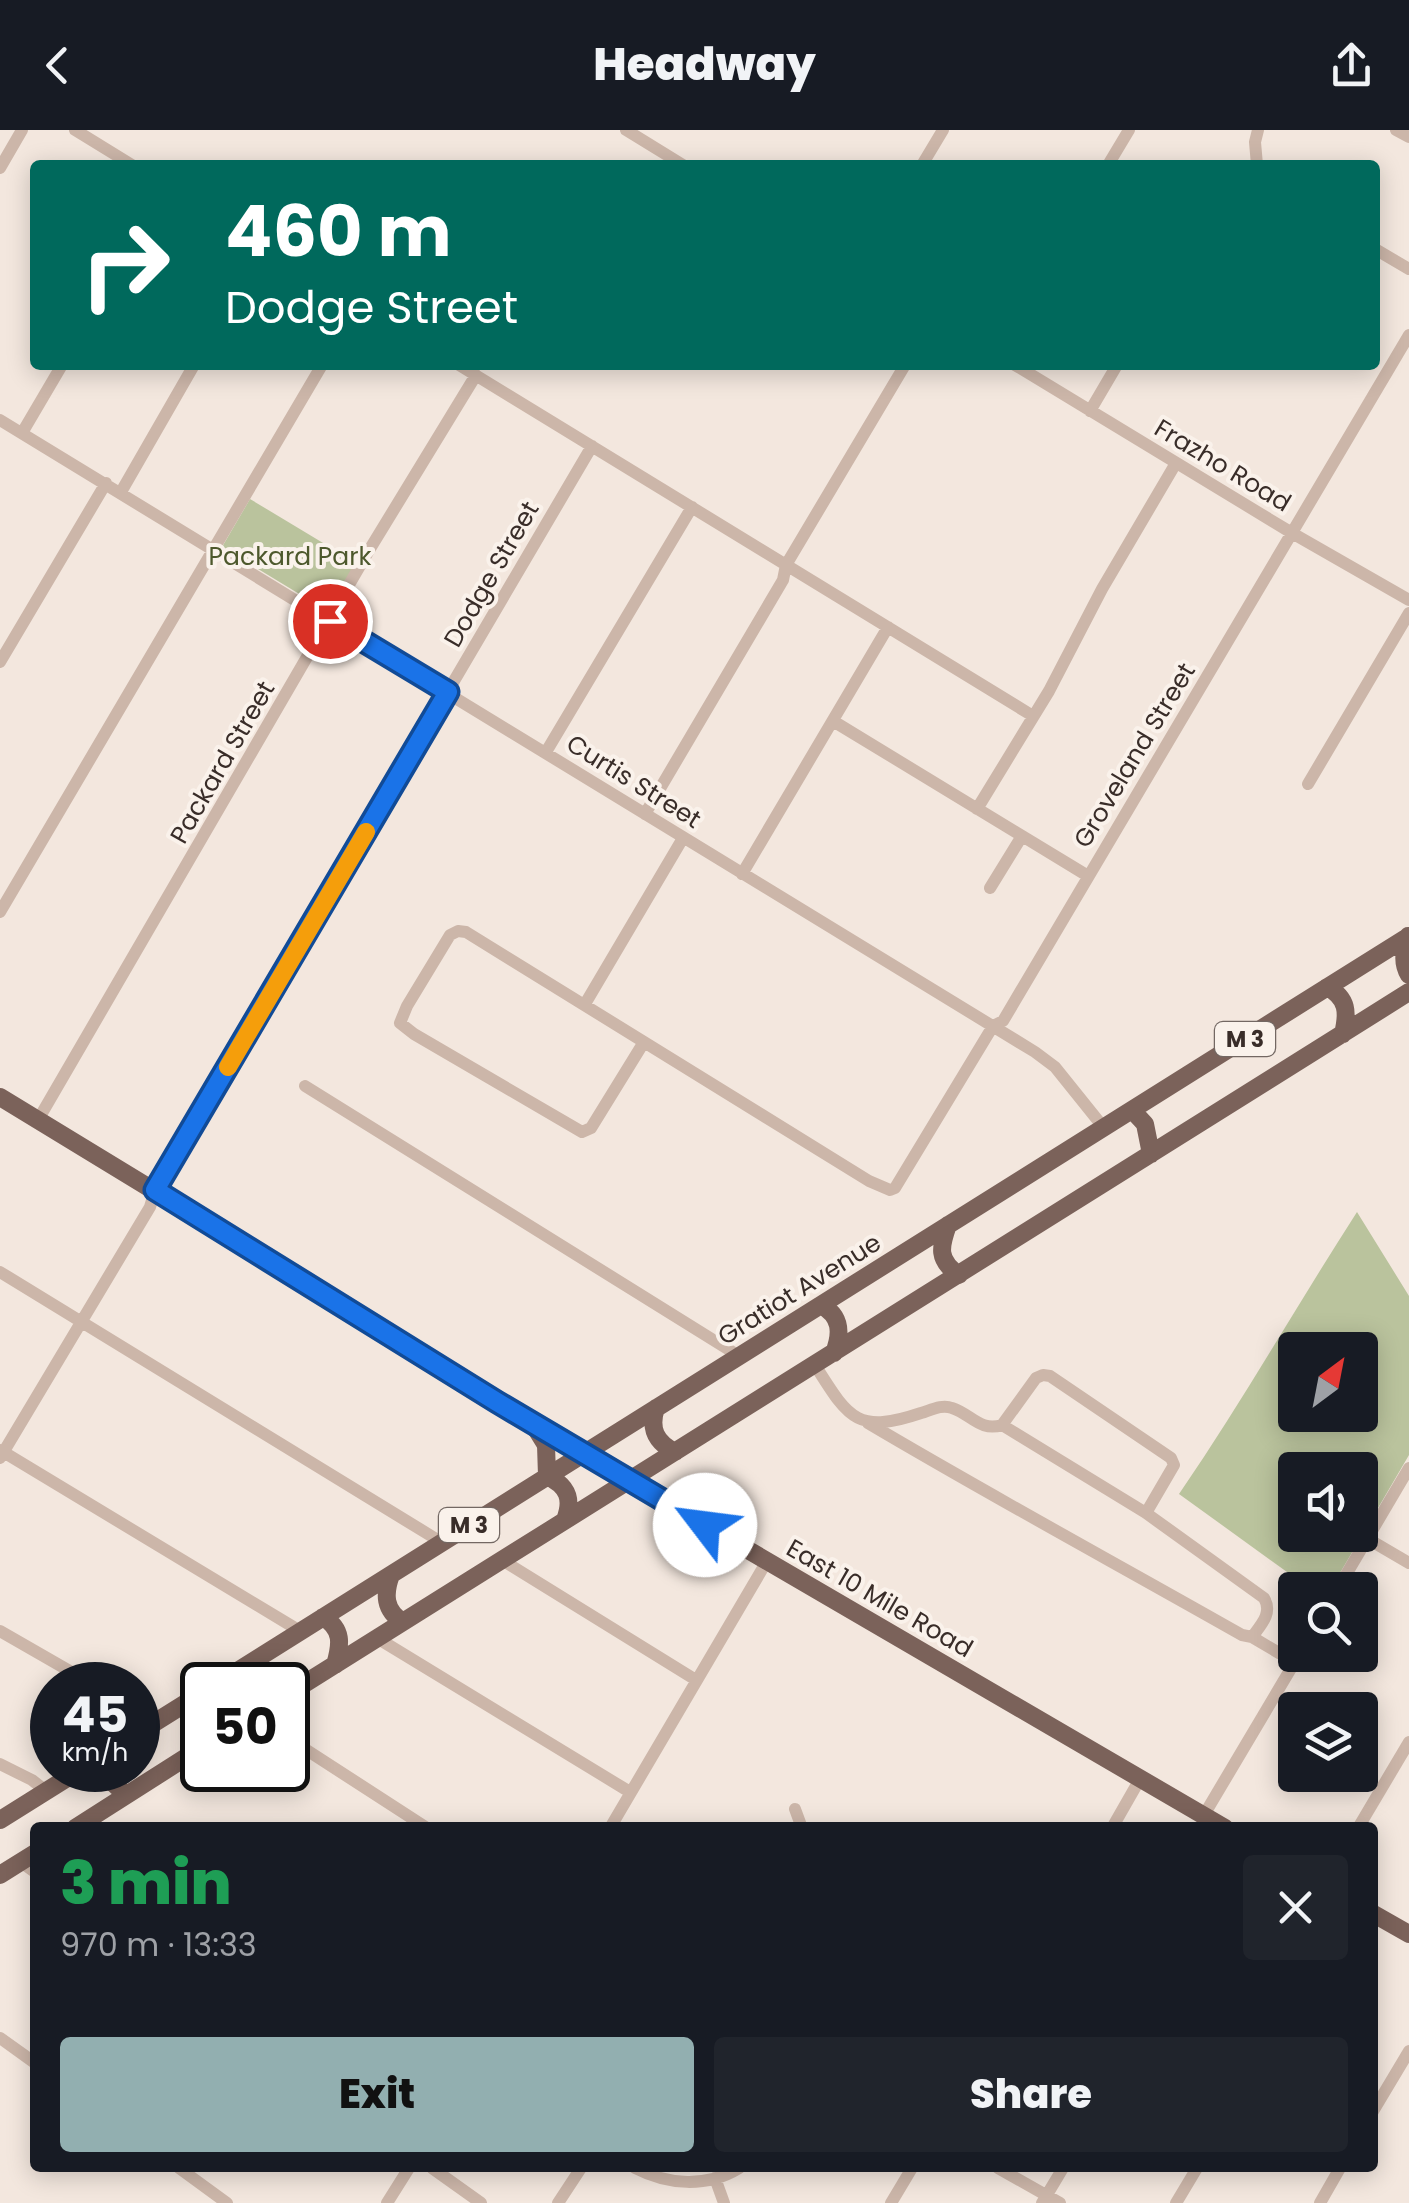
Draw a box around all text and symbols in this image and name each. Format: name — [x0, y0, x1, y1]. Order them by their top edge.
text: Headway — [593, 33, 816, 96]
icon: back — [30, 38, 85, 93]
icon: share — [1324, 38, 1379, 93]
text: 460 m — [225, 182, 452, 281]
icon: right — [60, 200, 190, 330]
text: Dodge Street — [225, 276, 518, 339]
street label: Frazho Road — [1148, 411, 1298, 520]
street label: Dodge Street — [436, 495, 547, 654]
park label: Packard Park — [209, 539, 372, 574]
pin — [288, 579, 373, 664]
icon: arrive — [303, 594, 358, 649]
street label: Groveland Street — [1065, 656, 1204, 854]
street label: Packard Street — [162, 675, 283, 850]
street label: Curtis Street — [560, 726, 708, 837]
road number: M 3 — [1215, 1022, 1275, 1056]
street label: Gratiot Avenue — [711, 1225, 888, 1354]
north arrow — [1278, 1332, 1378, 1432]
map controls — [1278, 1332, 1378, 1792]
button: sound — [1278, 1452, 1378, 1552]
position arrow — [653, 1473, 757, 1577]
road number: M 3 — [439, 1508, 499, 1542]
street label: East 10 Mile Road — [780, 1531, 979, 1666]
button: search — [1278, 1572, 1378, 1672]
speed limit sign: 50 — [180, 1662, 310, 1792]
text: 45 — [62, 1679, 128, 1750]
button: layers — [1278, 1692, 1378, 1792]
text: km/h — [62, 1735, 128, 1770]
text: 3 min — [60, 1841, 232, 1925]
button: close — [1243, 1855, 1348, 1960]
text: 970 m · 13:33 — [60, 1922, 257, 1967]
button: Exit — [60, 2037, 694, 2152]
button: Share — [714, 2037, 1348, 2152]

